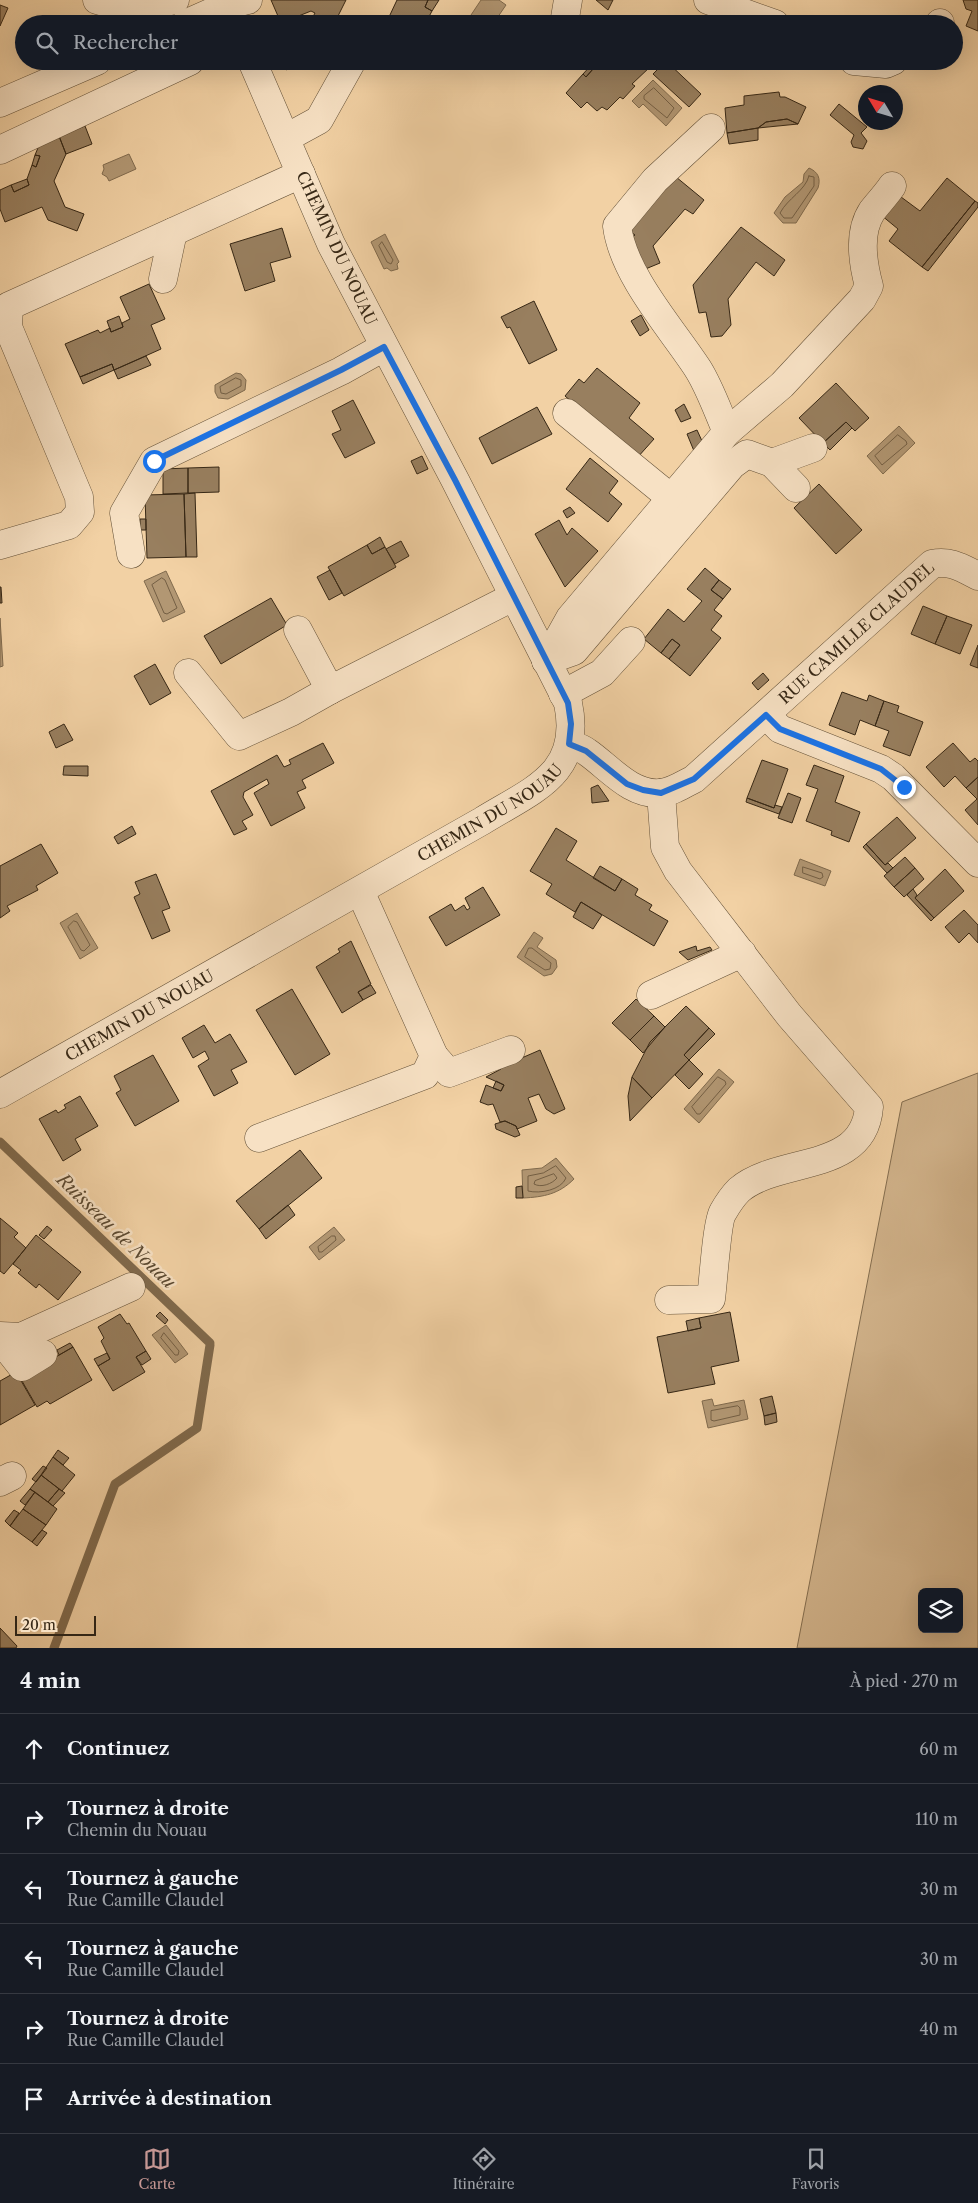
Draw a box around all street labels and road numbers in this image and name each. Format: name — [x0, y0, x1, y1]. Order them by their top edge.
street label: CHEMIN DU NOUAU — [292, 168, 382, 328]
street label: RUE CAMILLE CLAUDEL — [774, 557, 938, 708]
street label: CHEMIN DU NOUAU — [414, 760, 567, 866]
street label: CHEMIN DU NOUAU — [61, 965, 217, 1065]

